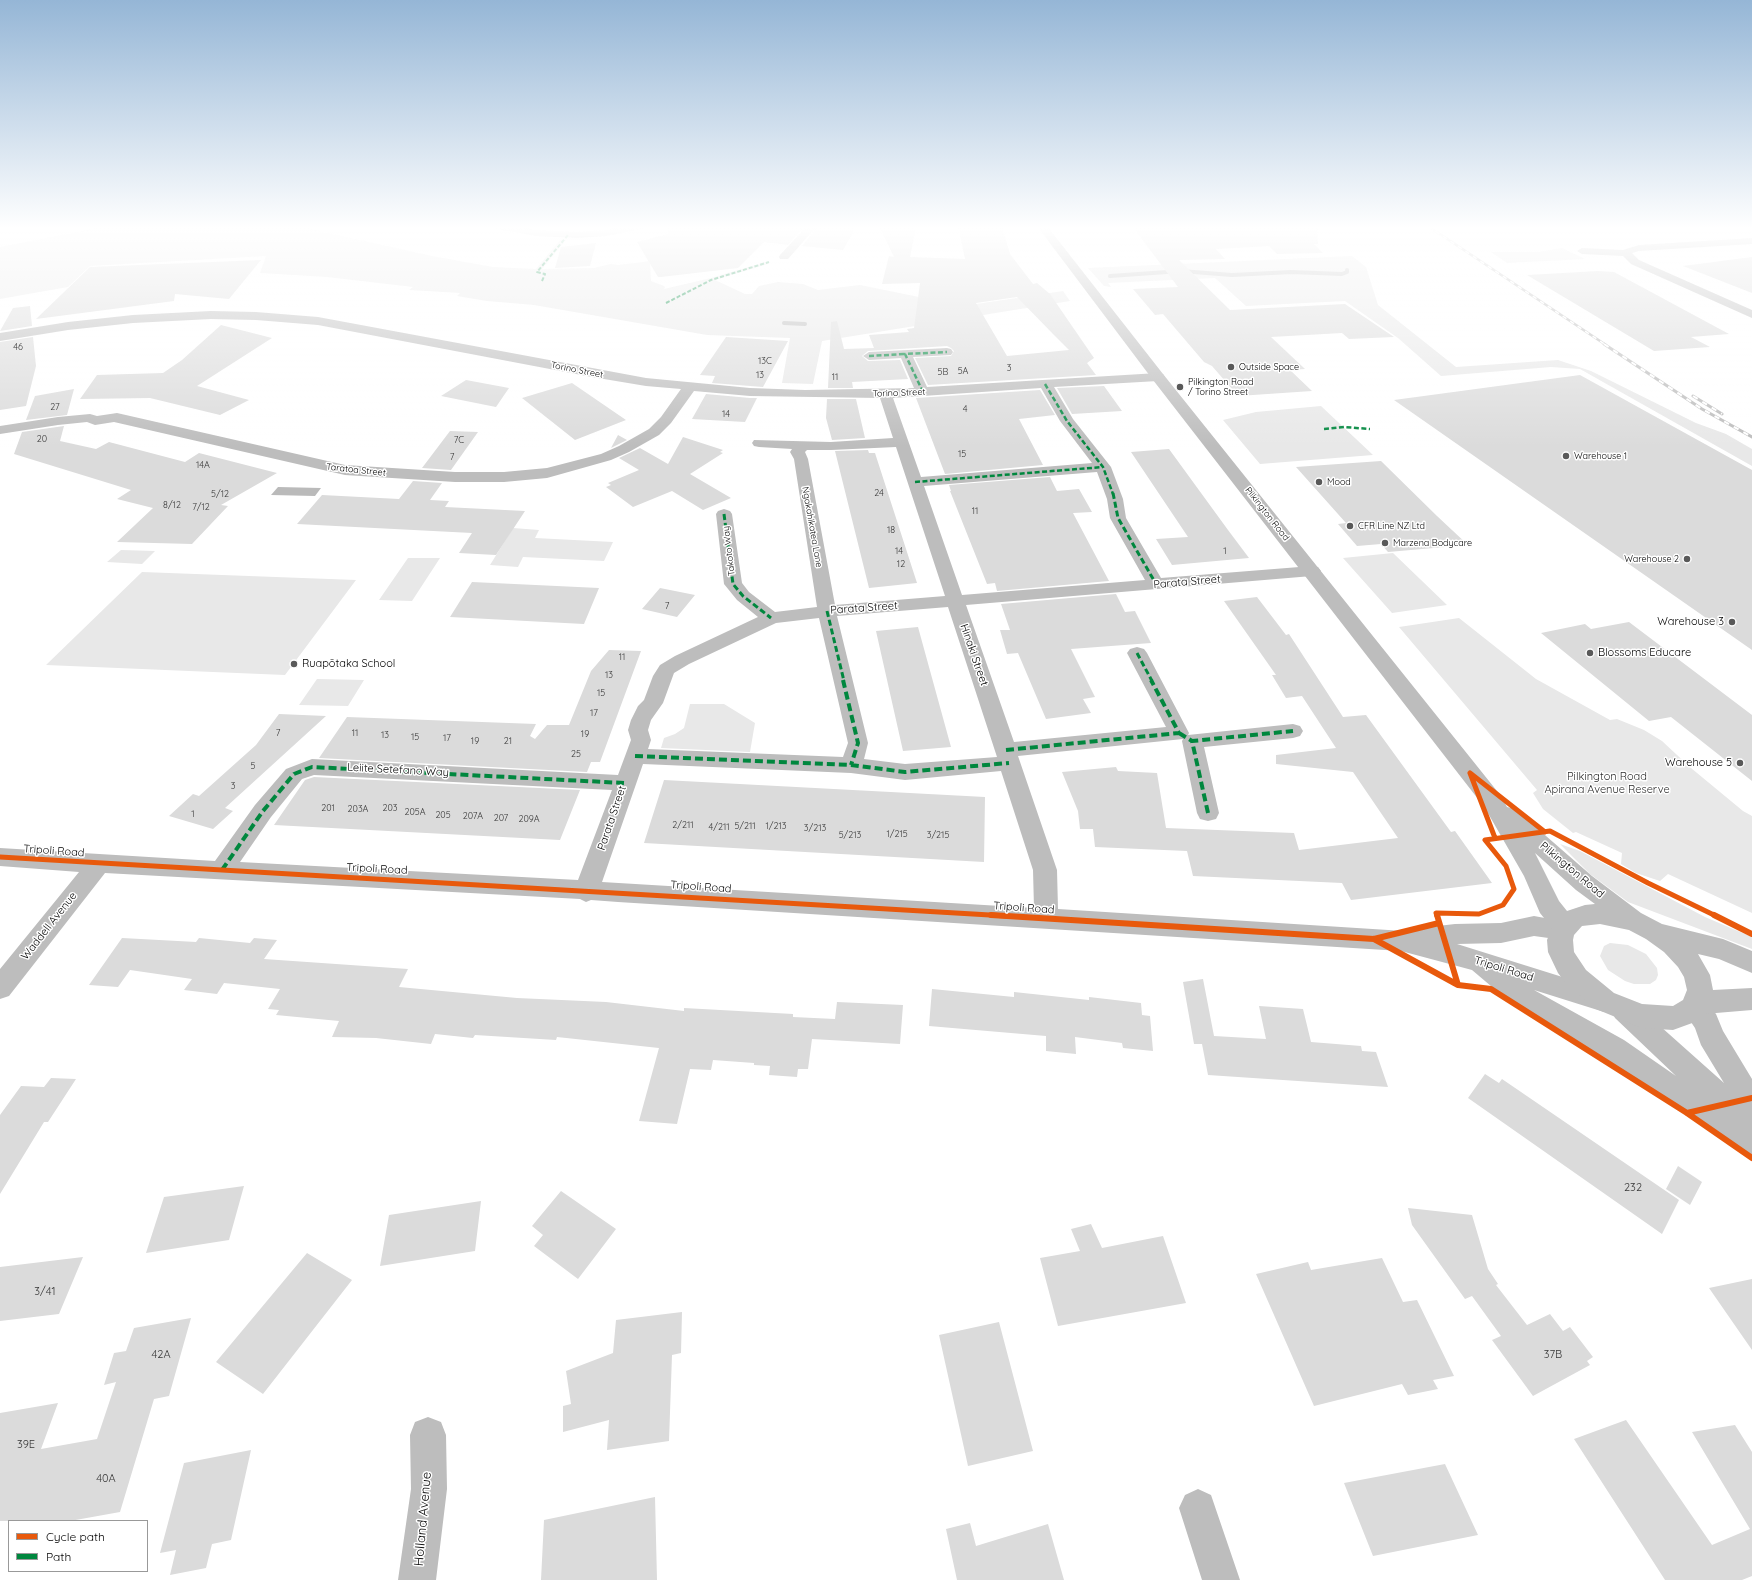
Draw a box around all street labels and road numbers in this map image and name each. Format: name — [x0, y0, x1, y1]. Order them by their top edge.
street label: Torino Street — [550, 360, 604, 380]
street label: Torino Street — [872, 387, 926, 399]
street label: Taratoa Street — [326, 462, 386, 478]
street label: Pilkington Road — [1243, 485, 1291, 543]
street label: Ngakahikatea Lane — [800, 486, 824, 568]
street label: Takoto Way — [721, 525, 737, 577]
street label: Parata Street — [1153, 572, 1221, 592]
street label: Parata Street — [830, 599, 898, 617]
street label: Hinaki Street — [957, 622, 991, 688]
street label: Leiite Setefano Way — [347, 761, 449, 779]
street label: Parata Street — [595, 784, 629, 852]
street label: Pilkington Road — [1537, 839, 1607, 901]
street label: Tripoli Road — [23, 842, 85, 860]
street label: Tripoli Road — [346, 861, 408, 877]
street label: Tripoli Road — [670, 878, 732, 896]
street label: Waddell Avenue — [18, 889, 80, 963]
street label: Tripoli Road — [993, 899, 1055, 917]
street label: Tripoli Road — [1473, 954, 1535, 984]
street label: Holland Avenue — [411, 1471, 435, 1567]

